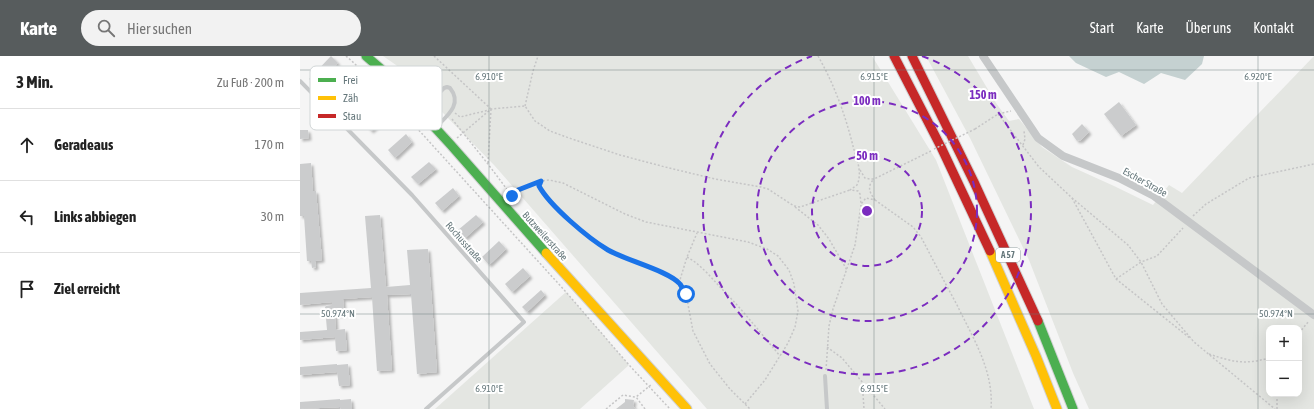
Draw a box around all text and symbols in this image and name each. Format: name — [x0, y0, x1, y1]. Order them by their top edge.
search box — [81, 10, 361, 46]
text: Karte — [20, 17, 57, 39]
icon: search — [95, 17, 117, 39]
text: Hier suchen — [127, 20, 192, 37]
text: Start — [1090, 20, 1114, 36]
text: Karte — [1136, 20, 1164, 36]
text: Über uns — [1186, 20, 1231, 36]
text: Kontakt — [1253, 20, 1294, 36]
legend — [310, 66, 442, 130]
text: 6.910°E — [475, 71, 504, 82]
text: 6.915°E — [860, 71, 889, 82]
text: 6.920°E — [1244, 71, 1273, 82]
text: 3 Min. — [16, 72, 53, 92]
text: Frei — [343, 74, 358, 86]
text: Zu Fuß · 200 m — [217, 75, 284, 90]
text: 150 m — [969, 88, 997, 102]
text: Zäh — [343, 92, 358, 104]
text: 100 m — [853, 94, 881, 108]
text: Stau — [343, 110, 361, 122]
icon: ahead — [16, 134, 38, 156]
text: Geradeaus — [54, 136, 113, 153]
text: 170 m — [255, 137, 284, 152]
text: 50 m — [856, 149, 878, 163]
street label: Escher Straße — [1121, 165, 1169, 199]
route end — [503, 187, 521, 205]
centre of rings — [860, 204, 874, 218]
icon: left — [16, 206, 38, 228]
text: Links abbiegen — [54, 208, 136, 225]
text: 30 m — [261, 209, 284, 224]
street label: Butzweilerstraße — [520, 209, 570, 263]
street label: Rochusstraße — [444, 220, 485, 265]
road number: A 57 — [996, 248, 1020, 262]
icon: arrive — [16, 278, 38, 300]
text: Ziel erreicht — [54, 280, 120, 297]
route start — [677, 285, 695, 303]
text: 50.974°N — [321, 308, 355, 319]
text: 50.974°N — [1259, 308, 1293, 319]
map controls — [1266, 325, 1302, 397]
button: + — [1266, 325, 1302, 361]
button: − — [1266, 361, 1302, 397]
text: 6.910°E — [475, 383, 504, 394]
text: 6.915°E — [860, 383, 889, 394]

